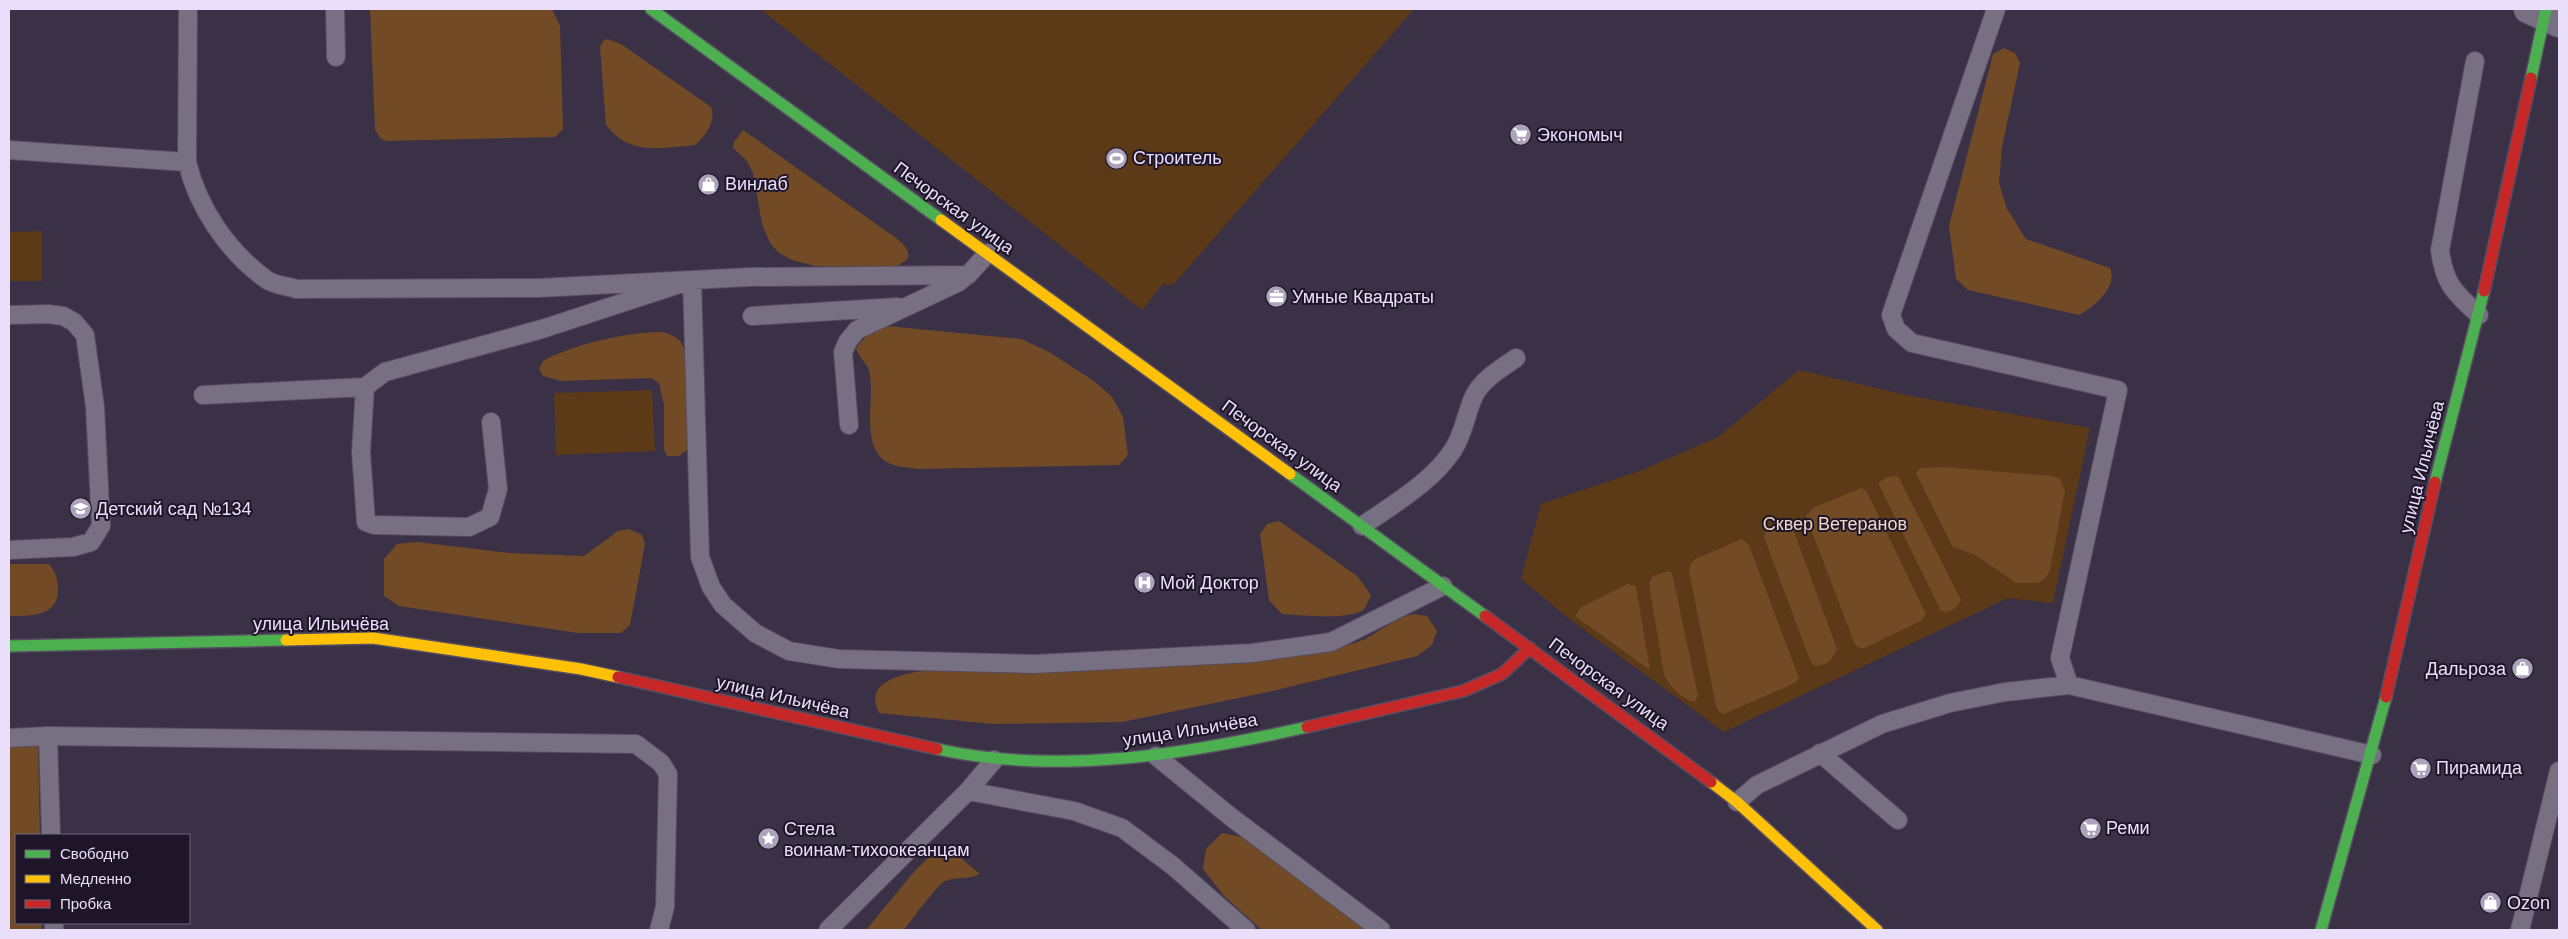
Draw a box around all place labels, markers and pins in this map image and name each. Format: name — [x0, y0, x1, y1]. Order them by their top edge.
supermarket icon: Экономыч — [1509, 123, 1533, 147]
place label: Экономыч — [1537, 125, 1623, 145]
sports icon: Строитель — [1105, 146, 1129, 170]
place label: Строитель — [1133, 148, 1222, 168]
shop icon: Винлаб — [697, 172, 721, 196]
place label: Винлаб — [725, 174, 788, 194]
office icon: Умные Квадраты — [1264, 285, 1288, 309]
place label: Умные Квадраты — [1292, 287, 1434, 307]
school or university icon: Детский сад №134 — [68, 497, 92, 521]
place label: Детский сад №134 — [96, 499, 252, 519]
hospital icon: Мой Доктор — [1132, 571, 1156, 595]
place label: Мой Доктор — [1160, 573, 1259, 593]
shop icon: Дальроза — [2510, 657, 2534, 681]
place label: Дальроза — [2426, 659, 2507, 679]
supermarket icon: Пирамида — [2408, 756, 2432, 780]
place label: Пирамида — [2436, 758, 2523, 778]
supermarket icon: Реми — [2078, 816, 2102, 840]
place label: Реми — [2106, 818, 2150, 838]
place label: Стела воинам-тихоокеанцам — [784, 819, 970, 860]
place icon: Стела воинам-тихоокеанцам — [756, 827, 780, 851]
shop icon: Ozon — [2479, 891, 2503, 915]
place label: Ozon — [2507, 893, 2550, 913]

